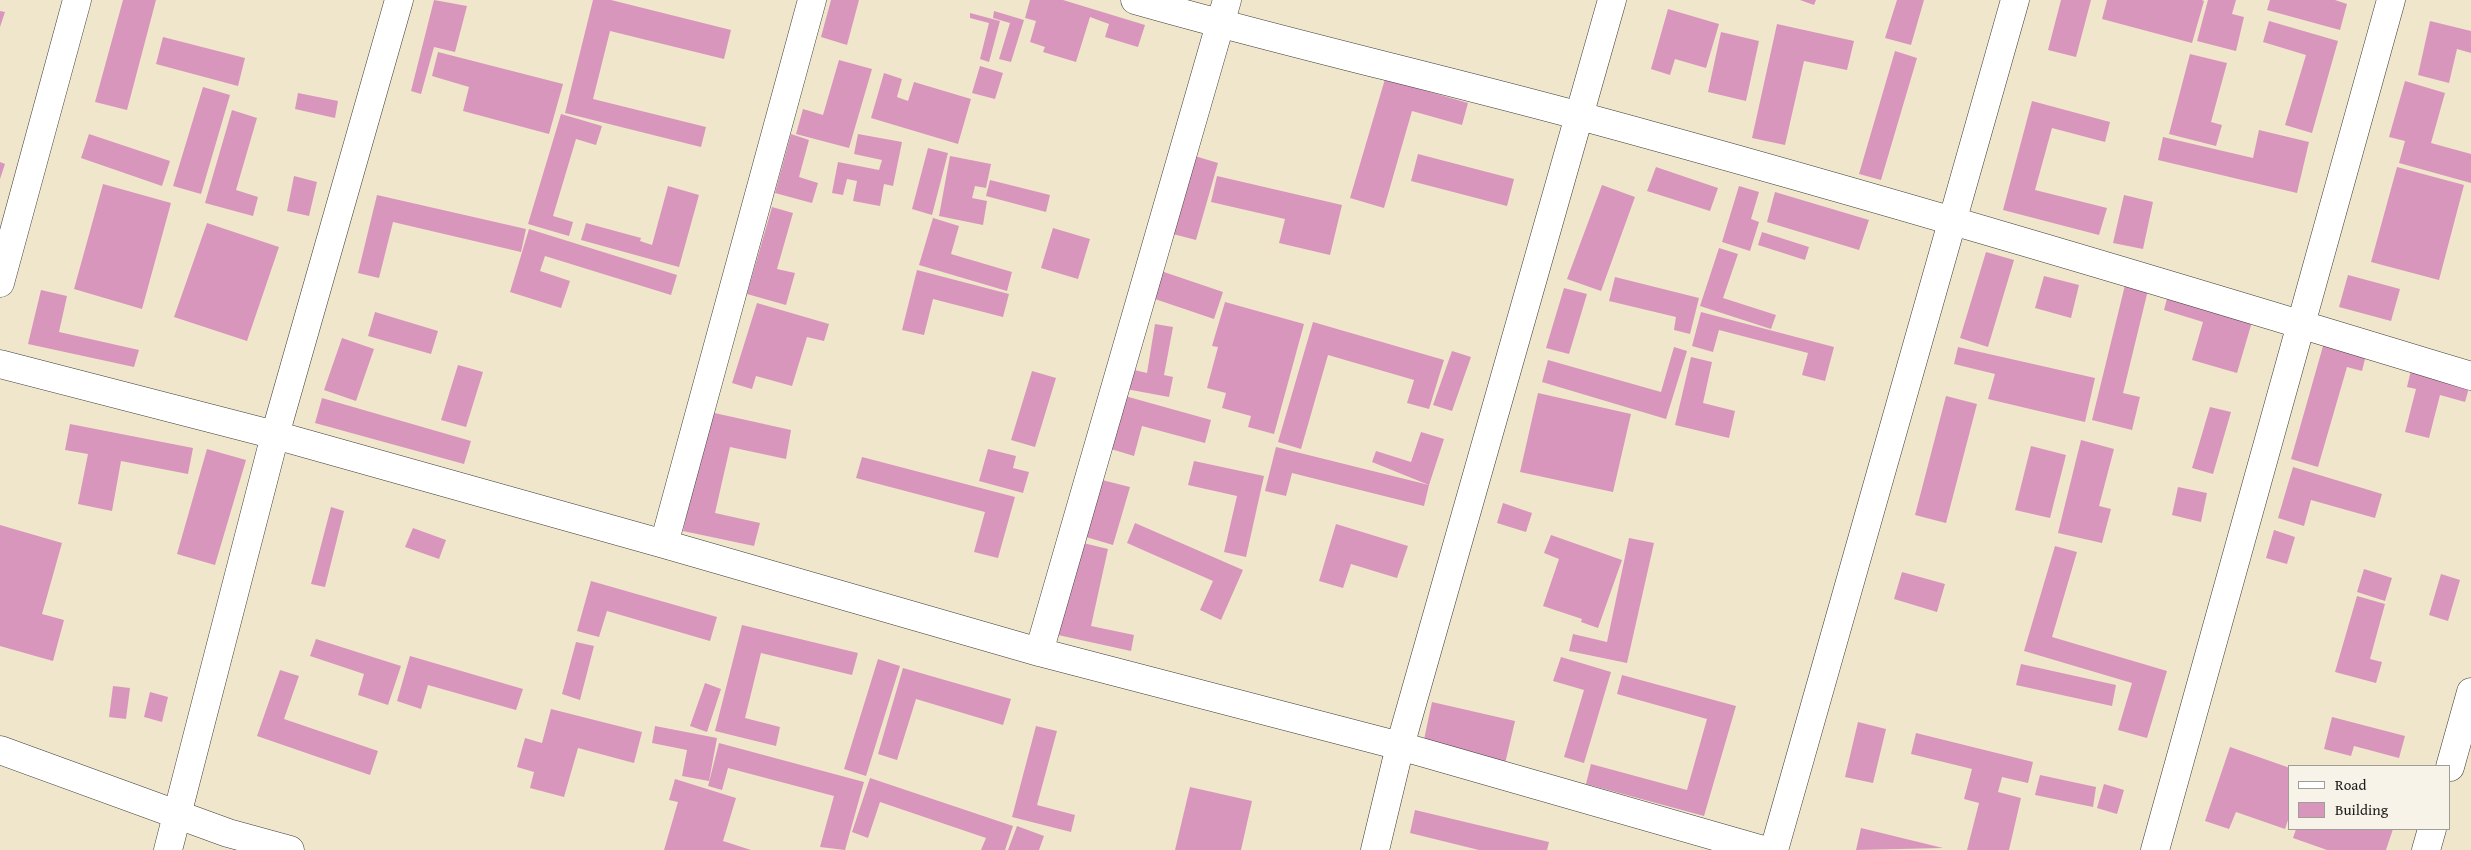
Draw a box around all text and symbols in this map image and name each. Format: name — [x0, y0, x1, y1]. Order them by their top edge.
legend — [2288, 765, 2451, 830]
text: Road — [2335, 774, 2366, 795]
text: Building — [2335, 799, 2388, 820]

